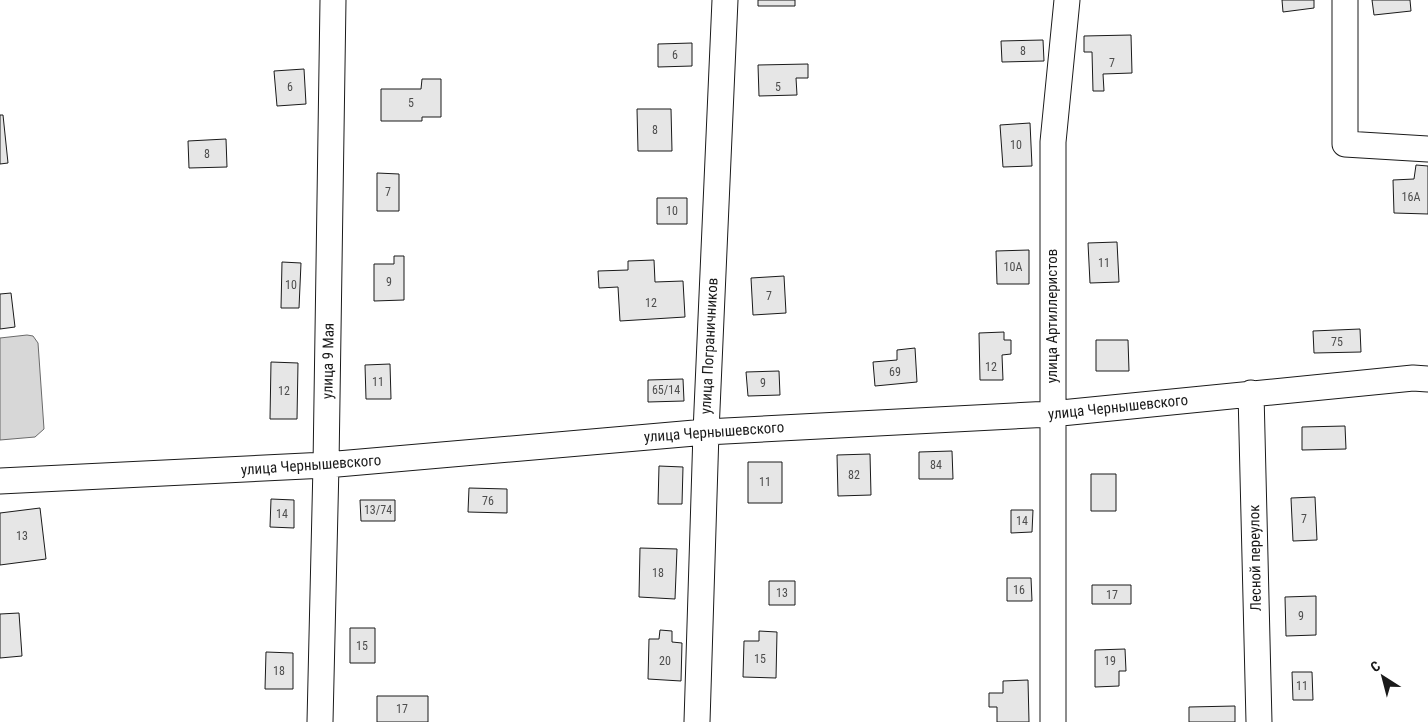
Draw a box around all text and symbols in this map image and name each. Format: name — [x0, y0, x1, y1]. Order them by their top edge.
house number: 8 — [1020, 44, 1026, 58]
house number: 6 — [672, 48, 678, 62]
house number: 7 — [1109, 56, 1115, 70]
house number: 6 — [287, 80, 293, 94]
house number: 5 — [775, 80, 781, 94]
house number: 5 — [408, 96, 414, 110]
house number: 8 — [652, 123, 658, 137]
house number: 10 — [1010, 138, 1022, 152]
house number: 8 — [204, 147, 210, 161]
house number: 7 — [385, 185, 391, 199]
house number: 16А — [1402, 190, 1420, 204]
house number: 10 — [666, 204, 678, 218]
street label: улица Артиллеристов — [1043, 249, 1061, 383]
house number: 11 — [1098, 256, 1110, 270]
house number: 10А — [1004, 260, 1022, 274]
house number: 9 — [386, 275, 392, 289]
street label: улица Пограничников — [696, 277, 722, 415]
house number: 10 — [285, 278, 297, 292]
house number: 7 — [766, 289, 772, 303]
house number: 12 — [645, 296, 657, 310]
street label: улица 9 Мая — [318, 323, 338, 399]
house number: 75 — [1331, 335, 1343, 349]
house number: 12 — [985, 360, 997, 374]
house number: 69 — [889, 365, 901, 379]
house number: 11 — [372, 375, 384, 389]
house number: 9 — [760, 376, 766, 390]
house number: 65/14 — [652, 383, 680, 397]
house number: 12 — [278, 384, 290, 398]
street label: улица Чернышевского — [1047, 391, 1189, 423]
street label: улица Чернышевского — [643, 418, 785, 446]
street label: улица Чернышевского — [240, 451, 382, 479]
house number: 84 — [930, 458, 942, 472]
house number: 82 — [848, 468, 860, 482]
house number: 11 — [759, 475, 771, 489]
house number: 76 — [482, 494, 494, 508]
house number: 13/74 — [364, 503, 392, 517]
street label: Лесной переулок — [1245, 504, 1265, 612]
house number: 14 — [276, 507, 288, 521]
house number: 7 — [1301, 512, 1307, 526]
house number: 14 — [1016, 514, 1028, 528]
house number: 13 — [16, 529, 28, 543]
house number: 18 — [652, 566, 664, 580]
house number: 16 — [1013, 583, 1025, 597]
house number: 13 — [776, 586, 788, 600]
house number: 17 — [1106, 588, 1118, 602]
house number: 9 — [1298, 609, 1304, 623]
house number: 15 — [356, 639, 368, 653]
house number: 15 — [754, 652, 766, 666]
north arrow — [1358, 652, 1408, 702]
house number: 20 — [659, 654, 671, 668]
house number: 19 — [1104, 654, 1116, 668]
text: С — [1367, 658, 1383, 675]
house number: 18 — [273, 664, 285, 678]
house number: 11 — [1296, 679, 1308, 693]
house number: 17 — [396, 702, 408, 716]

